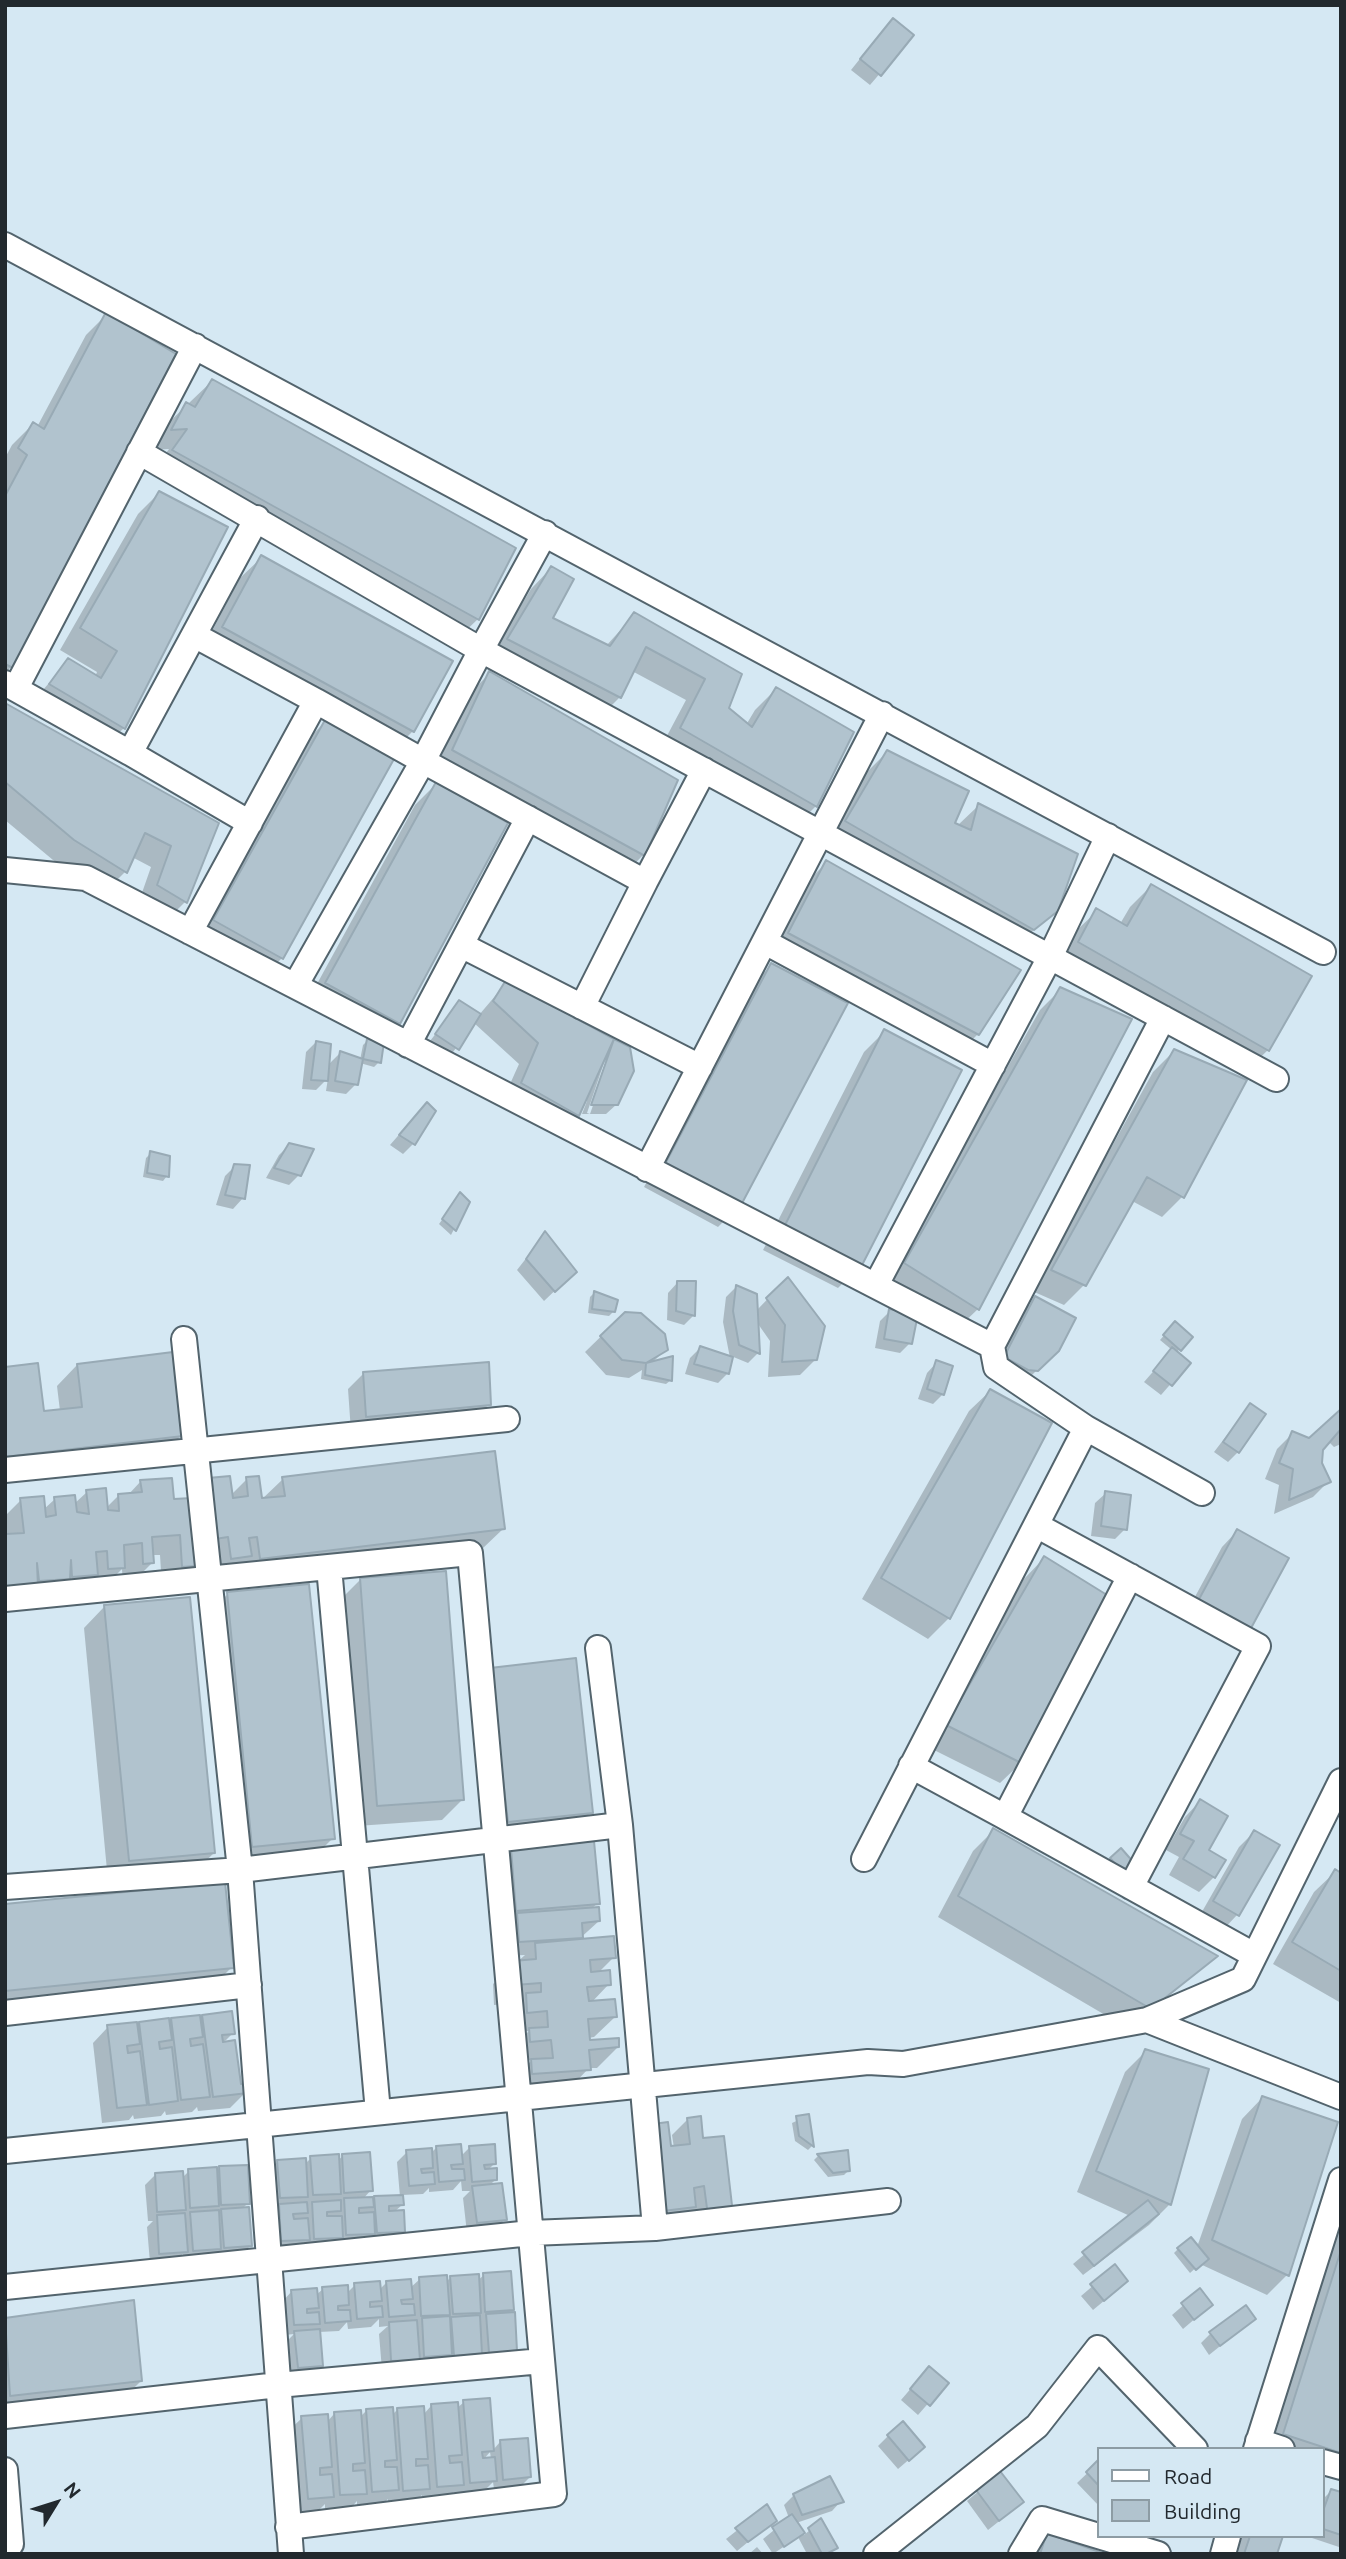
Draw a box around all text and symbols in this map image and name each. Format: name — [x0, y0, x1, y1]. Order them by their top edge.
legend — [1098, 2447, 1325, 2538]
text: Road — [1164, 2464, 1212, 2488]
north arrow — [21, 2468, 91, 2538]
text: N — [60, 2478, 86, 2502]
text: Building — [1164, 2499, 1241, 2523]

